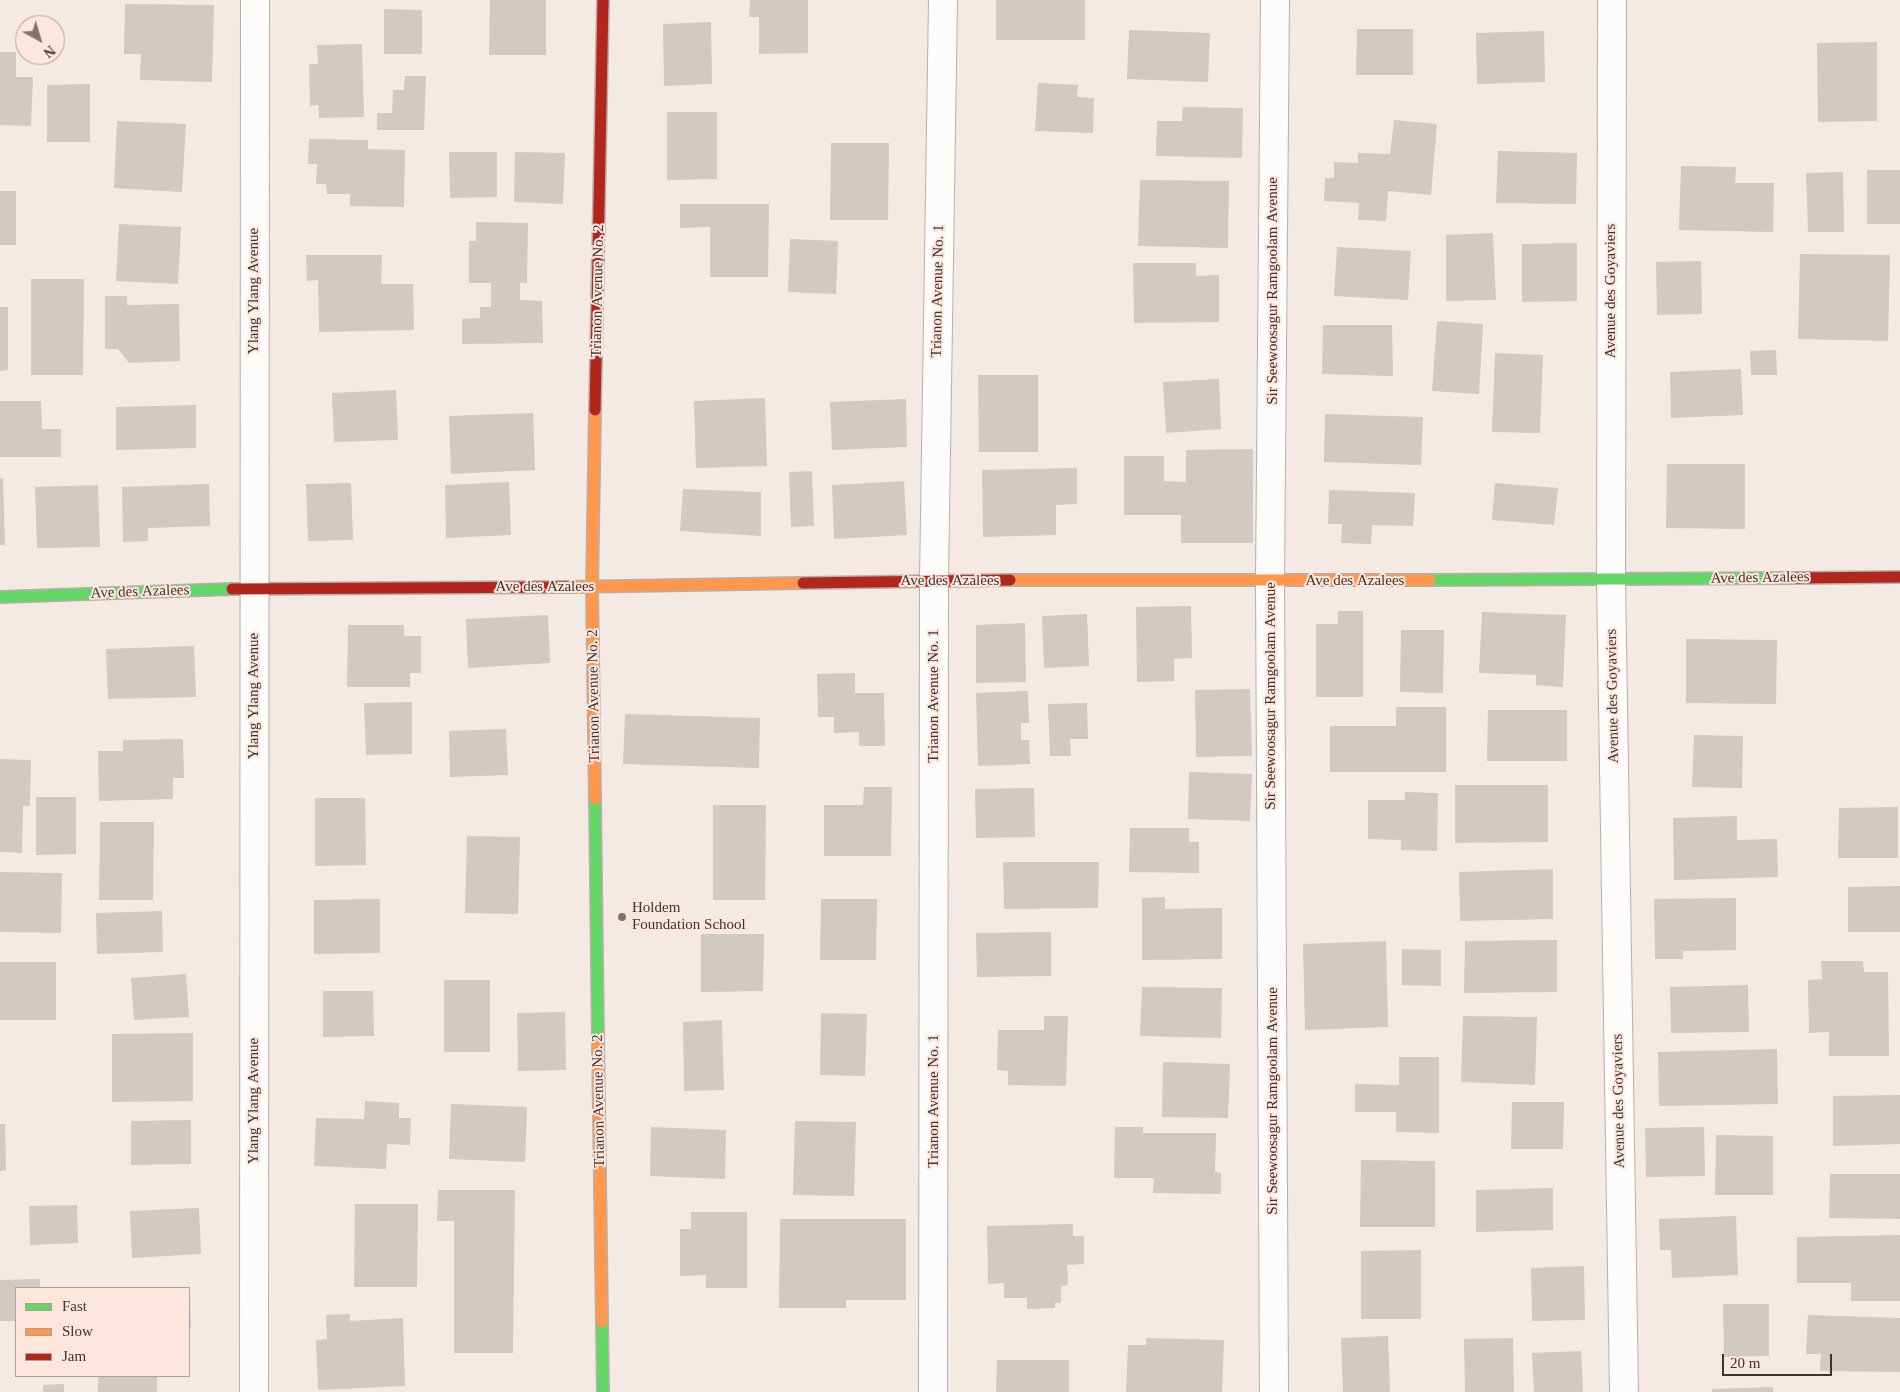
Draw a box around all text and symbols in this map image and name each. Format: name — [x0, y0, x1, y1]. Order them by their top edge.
north arrow — [15, 15, 65, 65]
text: N — [40, 42, 58, 60]
street label: Sir Seewoosagur Ramgoolam Avenue — [1264, 177, 1282, 405]
street label: Trianon Avenue No. 2 — [588, 224, 608, 358]
street label: Trianon Avenue No. 1 — [928, 224, 948, 358]
street label: Avenue des Goyaviers — [1602, 224, 1620, 358]
street label: Ylang Ylang Avenue — [245, 228, 263, 354]
street label: Ave des Azalees — [1710, 568, 1810, 588]
street label: Ave des Azalees — [901, 572, 999, 590]
street label: Ave des Azalees — [1306, 572, 1404, 590]
street label: Ave des Azalees — [496, 578, 594, 596]
street label: Ave des Azalees — [90, 581, 190, 603]
street label: Sir Seewoosagur Ramgoolam Avenue — [1262, 582, 1280, 810]
street label: Trianon Avenue No. 2 — [584, 629, 604, 763]
street label: Trianon Avenue No. 1 — [925, 629, 943, 763]
street label: Avenue des Goyaviers — [1603, 629, 1623, 763]
street label: Ylang Ylang Avenue — [245, 633, 263, 759]
place label: Holdem Foundation School — [632, 899, 746, 934]
marker: Holdem Foundation School — [616, 911, 628, 923]
street label: Sir Seewoosagur Ramgoolam Avenue — [1264, 987, 1282, 1215]
street label: Trianon Avenue No. 2 — [589, 1034, 609, 1168]
street label: Trianon Avenue No. 1 — [925, 1034, 943, 1168]
street label: Avenue des Goyaviers — [1609, 1034, 1629, 1168]
street label: Ylang Ylang Avenue — [245, 1038, 263, 1164]
legend — [15, 1287, 190, 1377]
text: Fast — [62, 1298, 87, 1314]
text: Slow — [62, 1323, 93, 1339]
scale bar — [1725, 1344, 1835, 1376]
text: Jam — [62, 1348, 86, 1364]
text: 20 m — [1730, 1355, 1760, 1371]

